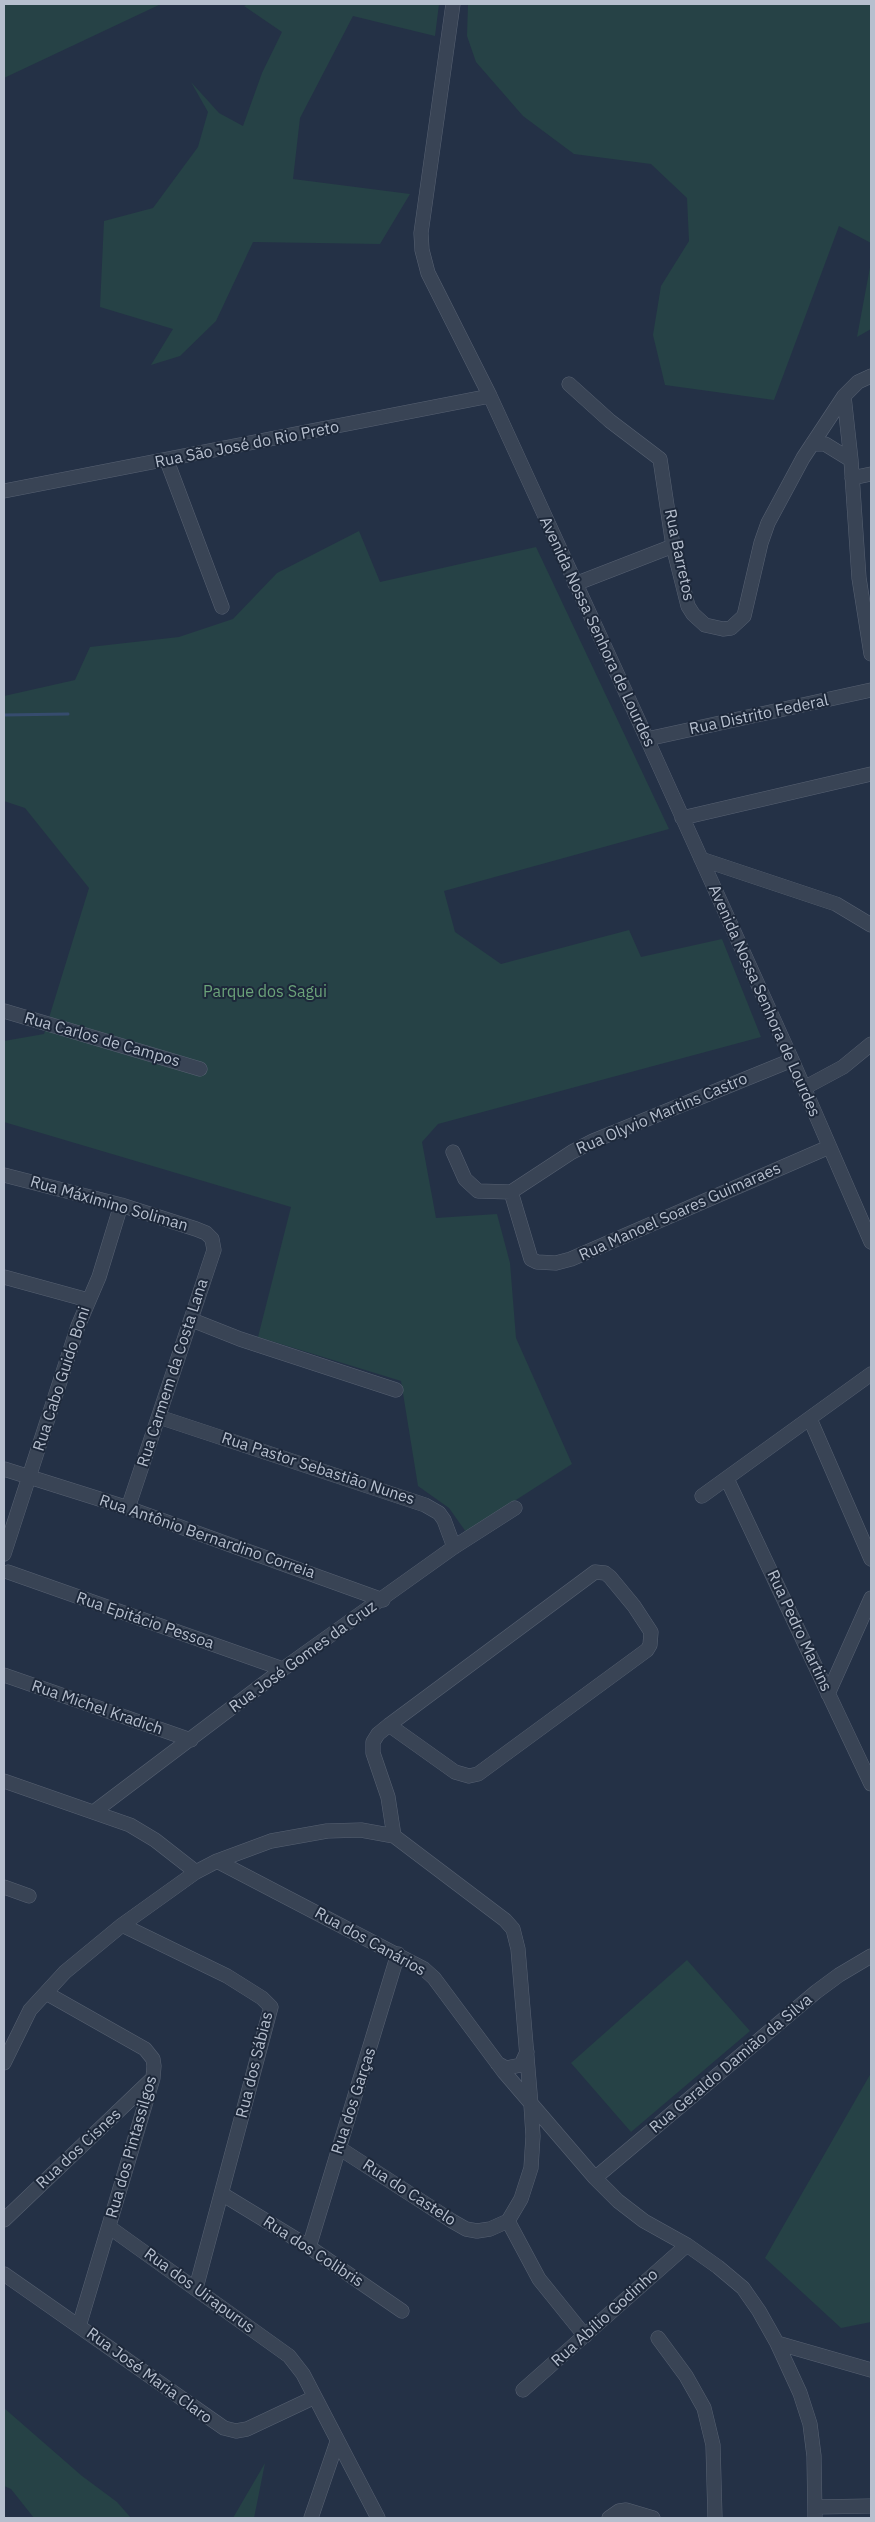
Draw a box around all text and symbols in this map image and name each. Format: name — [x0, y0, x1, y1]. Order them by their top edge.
street label: Rua São José do Rio Preto — [153, 418, 341, 472]
street label: Rua Barretos — [660, 507, 698, 603]
street label: Avenida Nossa Senhora de Lourdes — [535, 514, 659, 750]
street label: Rua Distrito Federal — [688, 691, 830, 739]
street label: Avenida Nossa Senhora de Lourdes — [704, 882, 824, 1120]
park label: Parque dos Sagui — [203, 982, 327, 1002]
street label: Rua Carlos de Campos — [22, 1009, 182, 1071]
street label: Rua Olyvio Martins Castro — [574, 1069, 750, 1159]
street label: Rua Manoel Soares Guimaraes — [576, 1159, 784, 1265]
street label: Rua Máximino Soliman — [28, 1172, 190, 1236]
street label: Rua Carmem da Costa Lana — [133, 1276, 213, 1470]
street label: Rua Cabo Guido Boni — [30, 1304, 94, 1454]
street label: Rua Pastor Sebastião Nunes — [219, 1429, 417, 1509]
street label: Rua Antônio Bernardino Correia — [97, 1491, 317, 1583]
street label: Rua Pedro Martins — [762, 1567, 836, 1695]
street label: Rua Epitácio Pessoa — [74, 1588, 216, 1654]
street label: Rua José Gomes da Cruz — [226, 1597, 380, 1717]
street label: Rua Michel Kradich — [29, 1677, 165, 1739]
street label: Rua dos Canários — [311, 1903, 429, 1981]
street label: Rua Geraldo Damião da Silva — [646, 1990, 816, 2138]
street label: Rua dos Sábias — [233, 2010, 277, 2120]
street label: Rua dos Garças — [328, 2045, 380, 2157]
street label: Rua dos Pintassilgos — [102, 2074, 162, 2220]
street label: Rua dos Cisnes — [33, 2105, 125, 2193]
street label: Rua do Castelo — [359, 2156, 459, 2230]
street label: Rua dos Colibris — [259, 2212, 367, 2292]
street label: Rua dos Uirapurus — [140, 2245, 258, 2337]
street label: Rua Abílio Godinho — [548, 2265, 662, 2371]
street label: Rua José Maria Claro — [83, 2324, 215, 2428]

